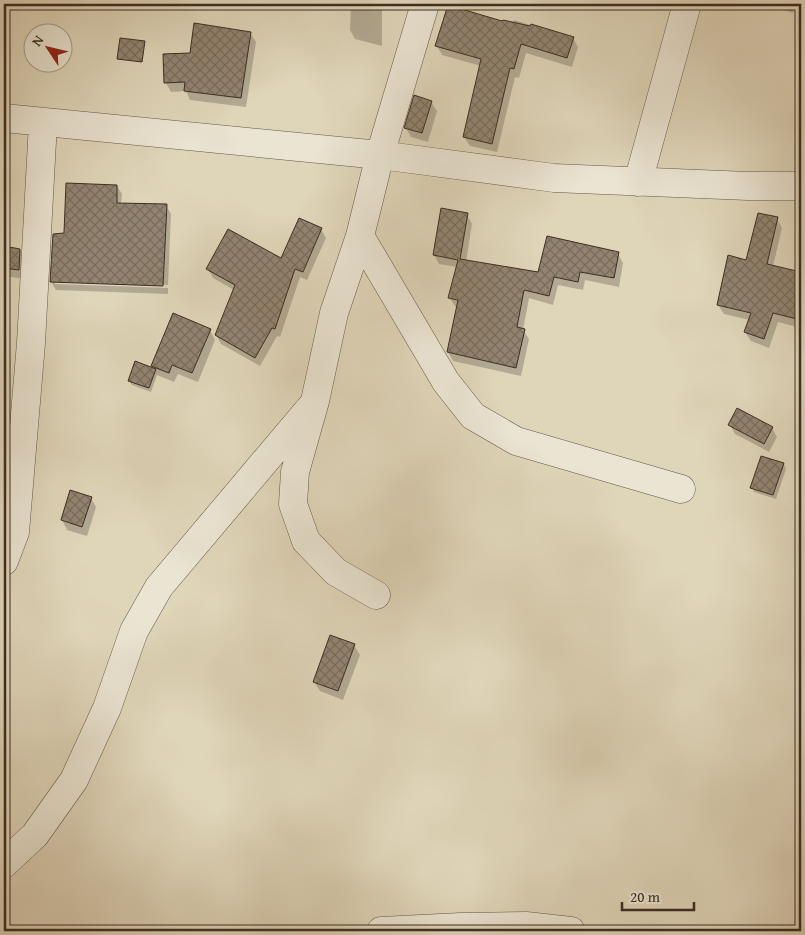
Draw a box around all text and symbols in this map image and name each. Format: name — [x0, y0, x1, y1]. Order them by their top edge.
north arrow — [22, 22, 72, 72]
text: N — [26, 30, 49, 50]
scale bar — [622, 880, 695, 912]
text: 20 m — [630, 886, 661, 907]

